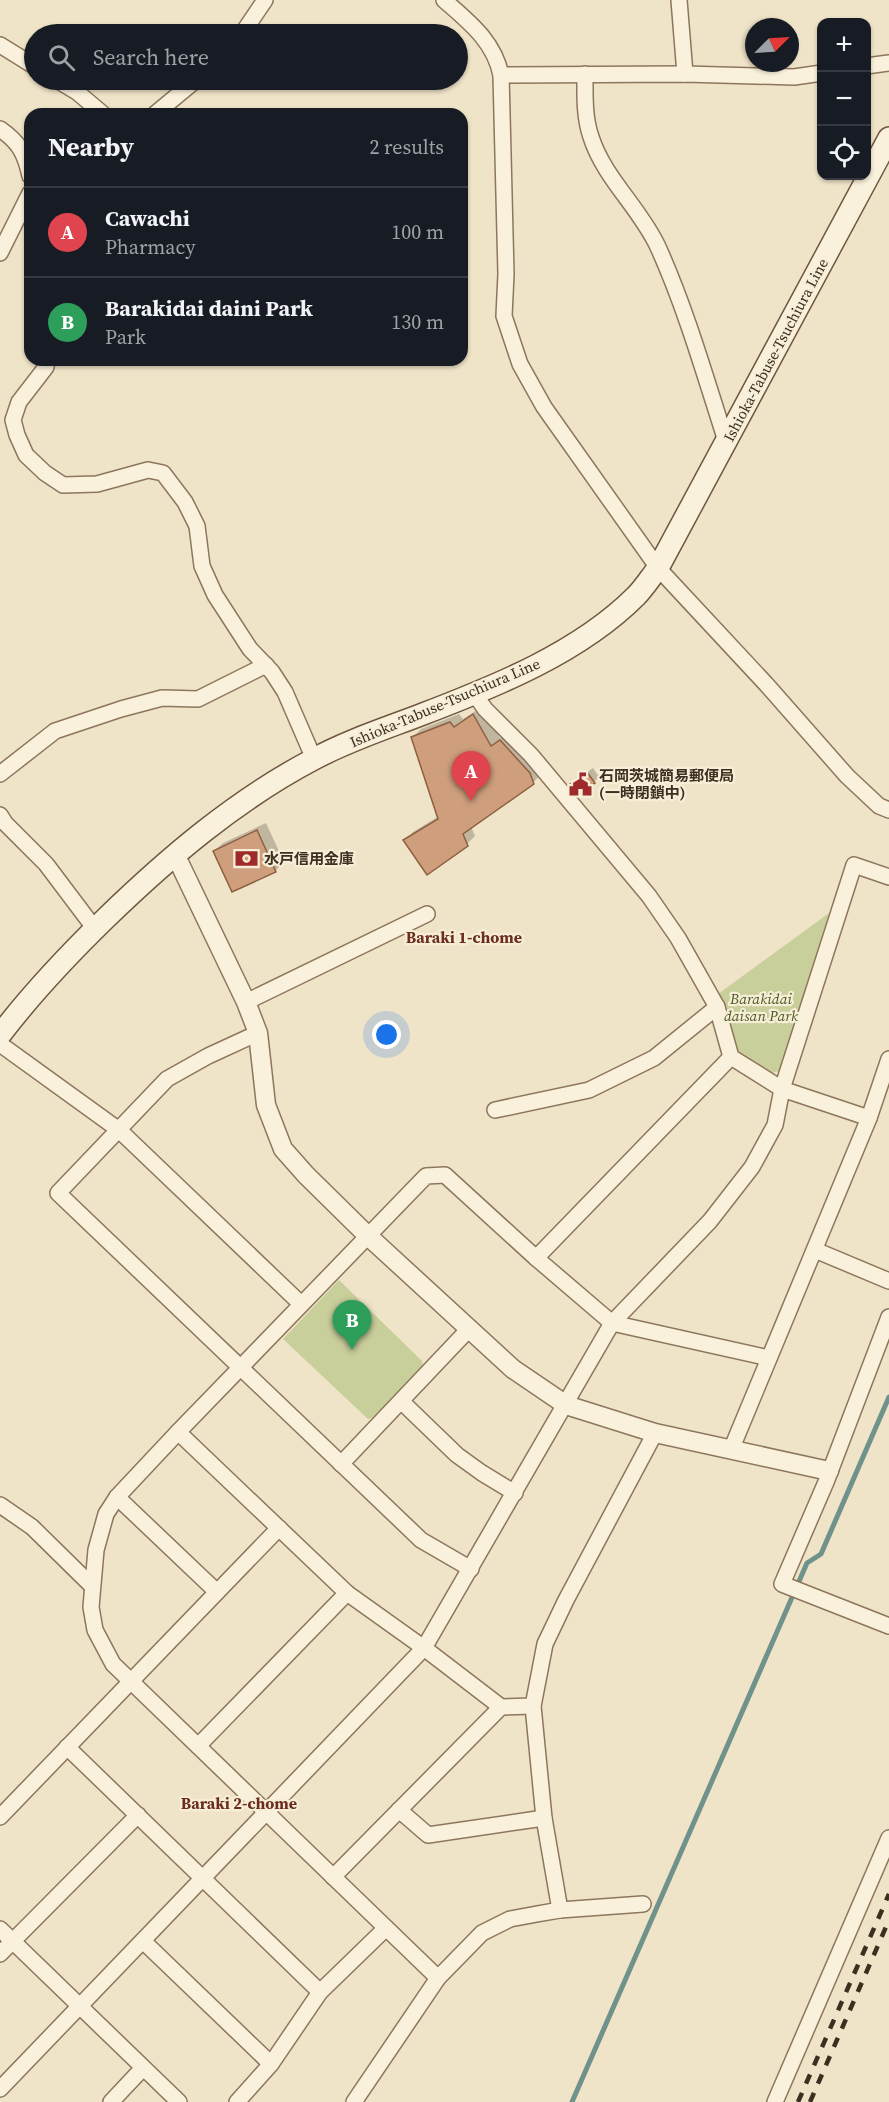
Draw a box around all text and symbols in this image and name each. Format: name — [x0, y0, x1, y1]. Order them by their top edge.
north arrow — [745, 18, 799, 72]
map controls — [817, 18, 871, 180]
button: + — [817, 18, 871, 72]
search box — [24, 24, 468, 90]
icon: search — [45, 41, 78, 74]
text: Search here — [93, 42, 209, 72]
button: − — [817, 72, 871, 126]
button: locate — [817, 126, 871, 180]
text: Nearby — [48, 129, 134, 165]
text: 2 results — [369, 133, 444, 161]
text: Cawachi — [105, 203, 190, 233]
text: A — [61, 218, 74, 246]
text: 100 m — [391, 218, 444, 246]
text: Pharmacy — [105, 233, 196, 261]
street label: Ishioka-Tabuse-Tsuchiura Line — [718, 254, 833, 445]
text: Barakidai daini Park — [105, 293, 313, 323]
text: B — [61, 308, 74, 336]
text: 130 m — [391, 308, 444, 336]
text: Park — [105, 323, 146, 351]
street label: Ishioka-Tabuse-Tsuchiura Line — [346, 653, 544, 752]
pin: A — [452, 752, 490, 801]
place label: 石岡茨城簡易郵便局 (一時閉鎖中) — [599, 765, 734, 803]
public building icon: 石岡茨城簡易郵便局 (一時閉鎖中) — [568, 772, 594, 798]
bank icon: 水戸信用金庫 — [233, 846, 259, 872]
place label: 水戸信用金庫 — [264, 848, 354, 869]
district label: Baraki 1-chome — [406, 926, 522, 948]
park label: Barakidai daisan Park — [724, 988, 799, 1026]
your location — [372, 1020, 401, 1049]
pin: B — [332, 1300, 372, 1350]
district label: Baraki 2-chome — [181, 1792, 297, 1814]

